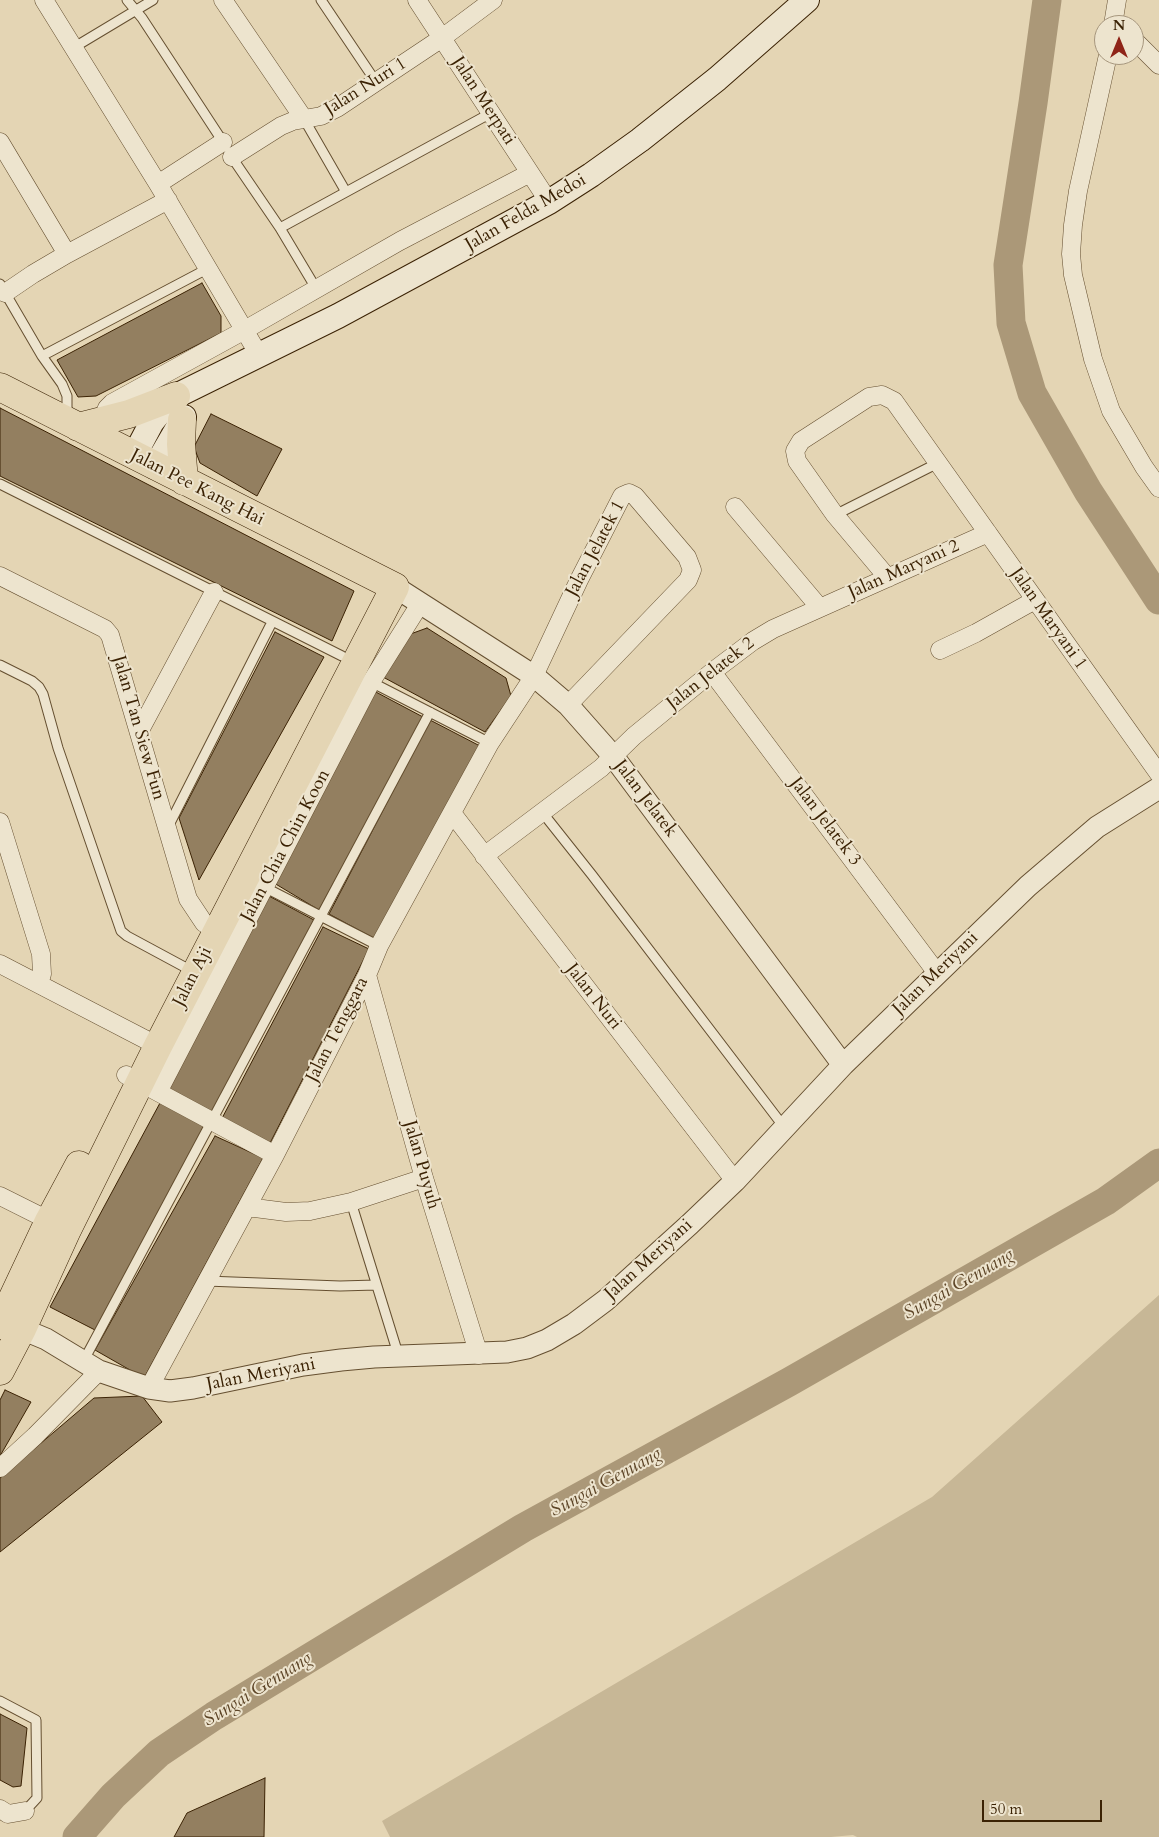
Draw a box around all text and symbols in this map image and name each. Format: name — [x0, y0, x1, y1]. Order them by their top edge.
north arrow — [1094, 15, 1144, 65]
text: N — [1113, 16, 1125, 35]
street label: Jalan Nuri 1 — [321, 53, 411, 121]
street label: Jalan Merpati — [446, 53, 520, 149]
street label: Jalan Felda Medoi — [462, 170, 590, 256]
street label: Jalan Pee Kang Hai — [126, 445, 268, 531]
street label: Jalan Jelatek 1 — [562, 497, 630, 601]
street label: Jalan Maryani 2 — [845, 536, 963, 604]
street label: Jalan Maryani 1 — [1005, 564, 1091, 674]
street label: Jalan Jelatek 2 — [663, 633, 759, 715]
street label: Jalan Tan Siew Fun — [107, 653, 169, 803]
street label: Jalan Jelatek — [609, 756, 681, 842]
street label: Jalan Chia Chin Koon — [237, 766, 335, 926]
street label: Jalan Jelatek 3 — [785, 773, 865, 871]
street label: Jalan Meriyani — [889, 928, 983, 1020]
street label: Jalan Aji — [169, 943, 217, 1011]
street label: Jalan Nuri — [560, 960, 626, 1034]
street label: Jalan Tenggara — [302, 974, 374, 1086]
street label: Jalan Puyuh — [398, 1118, 444, 1212]
street label: Jalan Meriyani — [601, 1215, 697, 1305]
water label: Sungai Genuang — [900, 1244, 1018, 1326]
street label: Jalan Meriyani — [205, 1354, 317, 1396]
water label: Sungai Genuang — [546, 1443, 666, 1523]
water label: Sungai Genuang — [199, 1648, 317, 1732]
scale bar — [984, 1790, 1104, 1822]
text: 50 m — [990, 1799, 1022, 1819]

